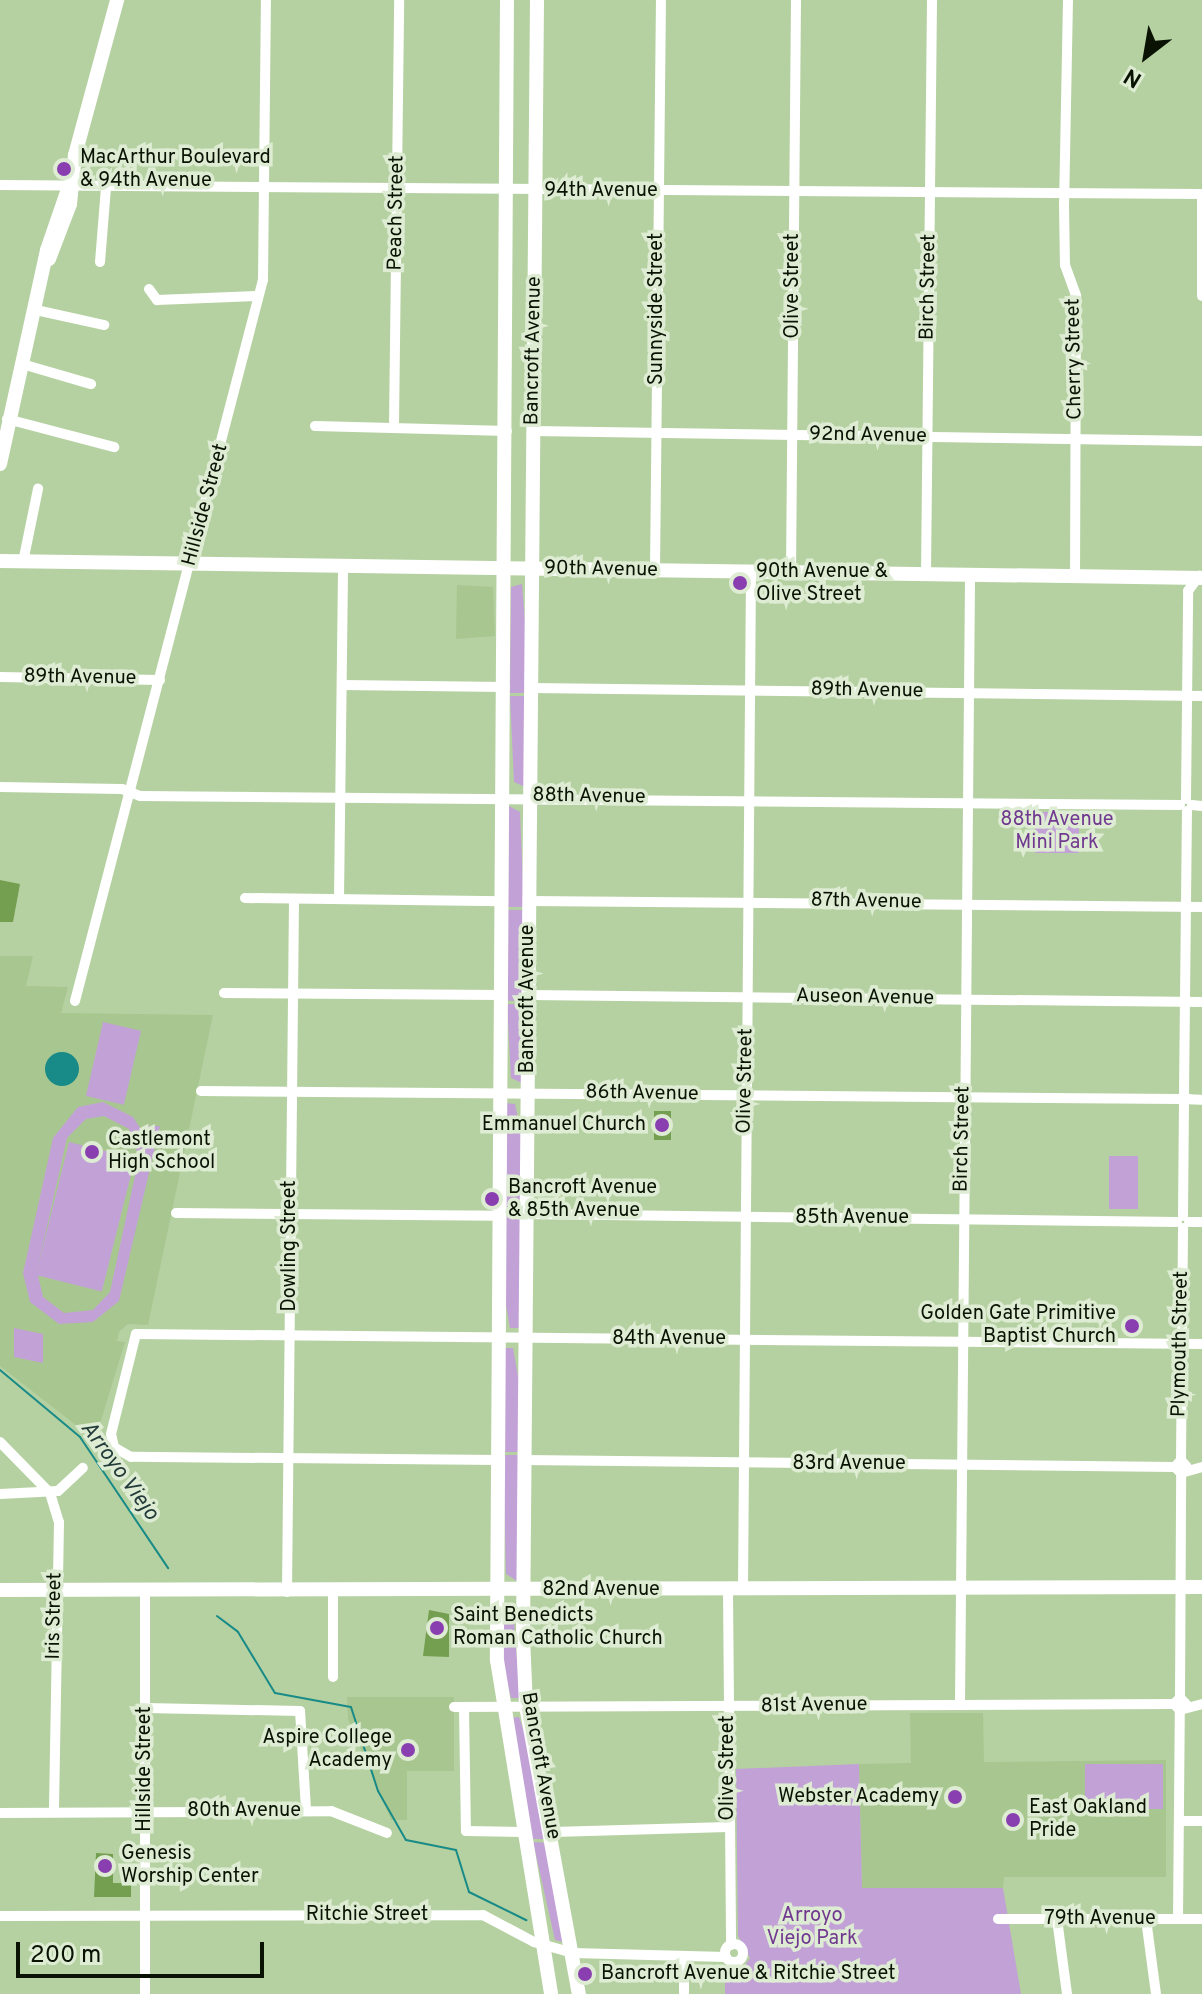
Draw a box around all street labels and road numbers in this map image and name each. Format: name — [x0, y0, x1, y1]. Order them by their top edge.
street label: Peach Street — [384, 155, 410, 271]
street label: 94th Avenue — [544, 179, 658, 203]
street label: Sunnyside Street — [645, 233, 669, 385]
street label: Olive Street — [781, 233, 805, 339]
street label: Birch Street — [916, 234, 942, 340]
street label: Bancroft Avenue — [521, 276, 547, 426]
street label: Cherry Street — [1062, 298, 1088, 420]
street label: 92nd Avenue — [809, 423, 927, 449]
street label: Hillside Street — [178, 441, 234, 569]
street label: 90th Avenue — [543, 557, 659, 583]
street label: 89th Avenue — [23, 665, 137, 691]
street label: 89th Avenue — [810, 678, 924, 704]
street label: 88th Avenue — [532, 784, 646, 810]
street label: 87th Avenue — [810, 889, 922, 915]
street label: Bancroft Avenue — [516, 924, 540, 1074]
street label: Auseon Avenue — [795, 985, 935, 1011]
street label: Olive Street — [733, 1028, 759, 1134]
street label: 86th Avenue — [585, 1081, 699, 1107]
street label: Birch Street — [950, 1086, 976, 1192]
street label: Dowling Street — [278, 1180, 302, 1312]
street label: 85th Avenue — [795, 1206, 909, 1230]
street label: Plymouth Street — [1168, 1271, 1194, 1417]
street label: 84th Avenue — [612, 1327, 726, 1351]
street label: 83rd Avenue — [792, 1452, 906, 1476]
street label: Iris Street — [42, 1572, 68, 1660]
street label: 82nd Avenue — [542, 1578, 660, 1602]
street label: Bancroft Avenue — [515, 1690, 565, 1842]
street label: 81st Avenue — [760, 1693, 868, 1719]
street label: Hillside Street — [133, 1706, 157, 1832]
street label: Olive Street — [716, 1715, 740, 1821]
street label: 80th Avenue — [187, 1799, 301, 1823]
street label: Ritchie Street — [306, 1903, 428, 1927]
street label: 79th Avenue — [1044, 1907, 1156, 1931]

